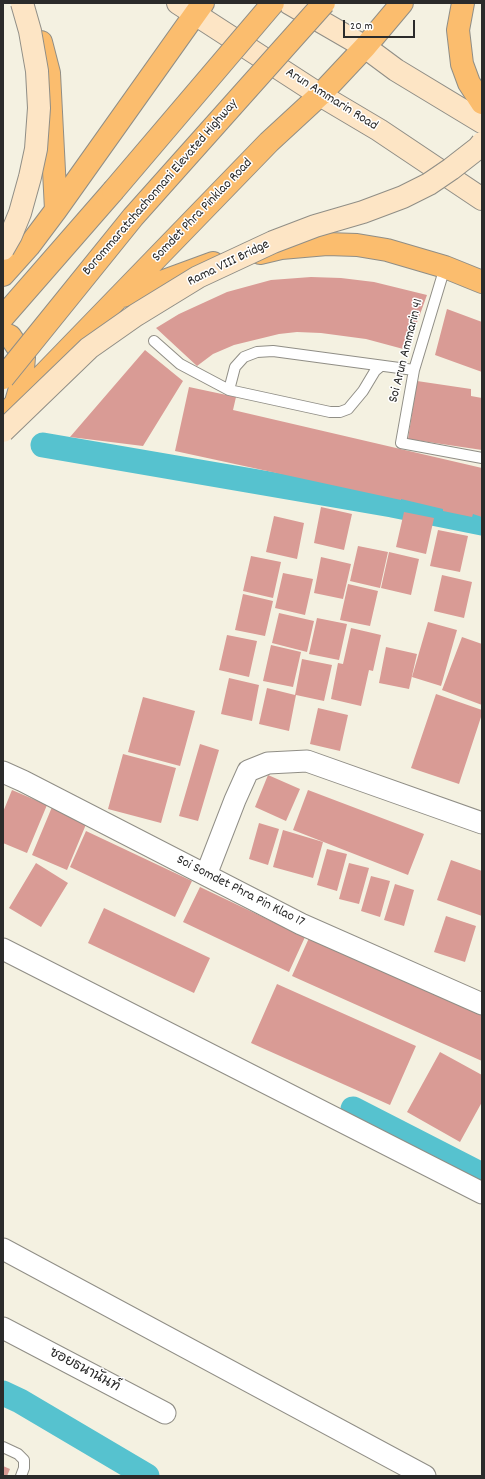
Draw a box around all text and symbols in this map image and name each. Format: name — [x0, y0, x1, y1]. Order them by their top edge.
scale bar — [345, 12, 417, 38]
text: 20 m — [350, 18, 373, 35]
street label: Arun Ammarin Road — [282, 65, 380, 135]
street label: Borommaratchachonnani Elevated Highway — [80, 96, 242, 280]
street label: Somdet Phra Pinklao Road — [149, 156, 257, 266]
street label: Rama VIII Bridge — [185, 237, 273, 291]
street label: Soi Arun Ammarin 41 — [386, 297, 428, 405]
street label: Soi Somdet Phra Pin Klao 17 — [173, 852, 307, 932]
street label: ซอยธนานันท์ — [46, 1345, 122, 1397]

